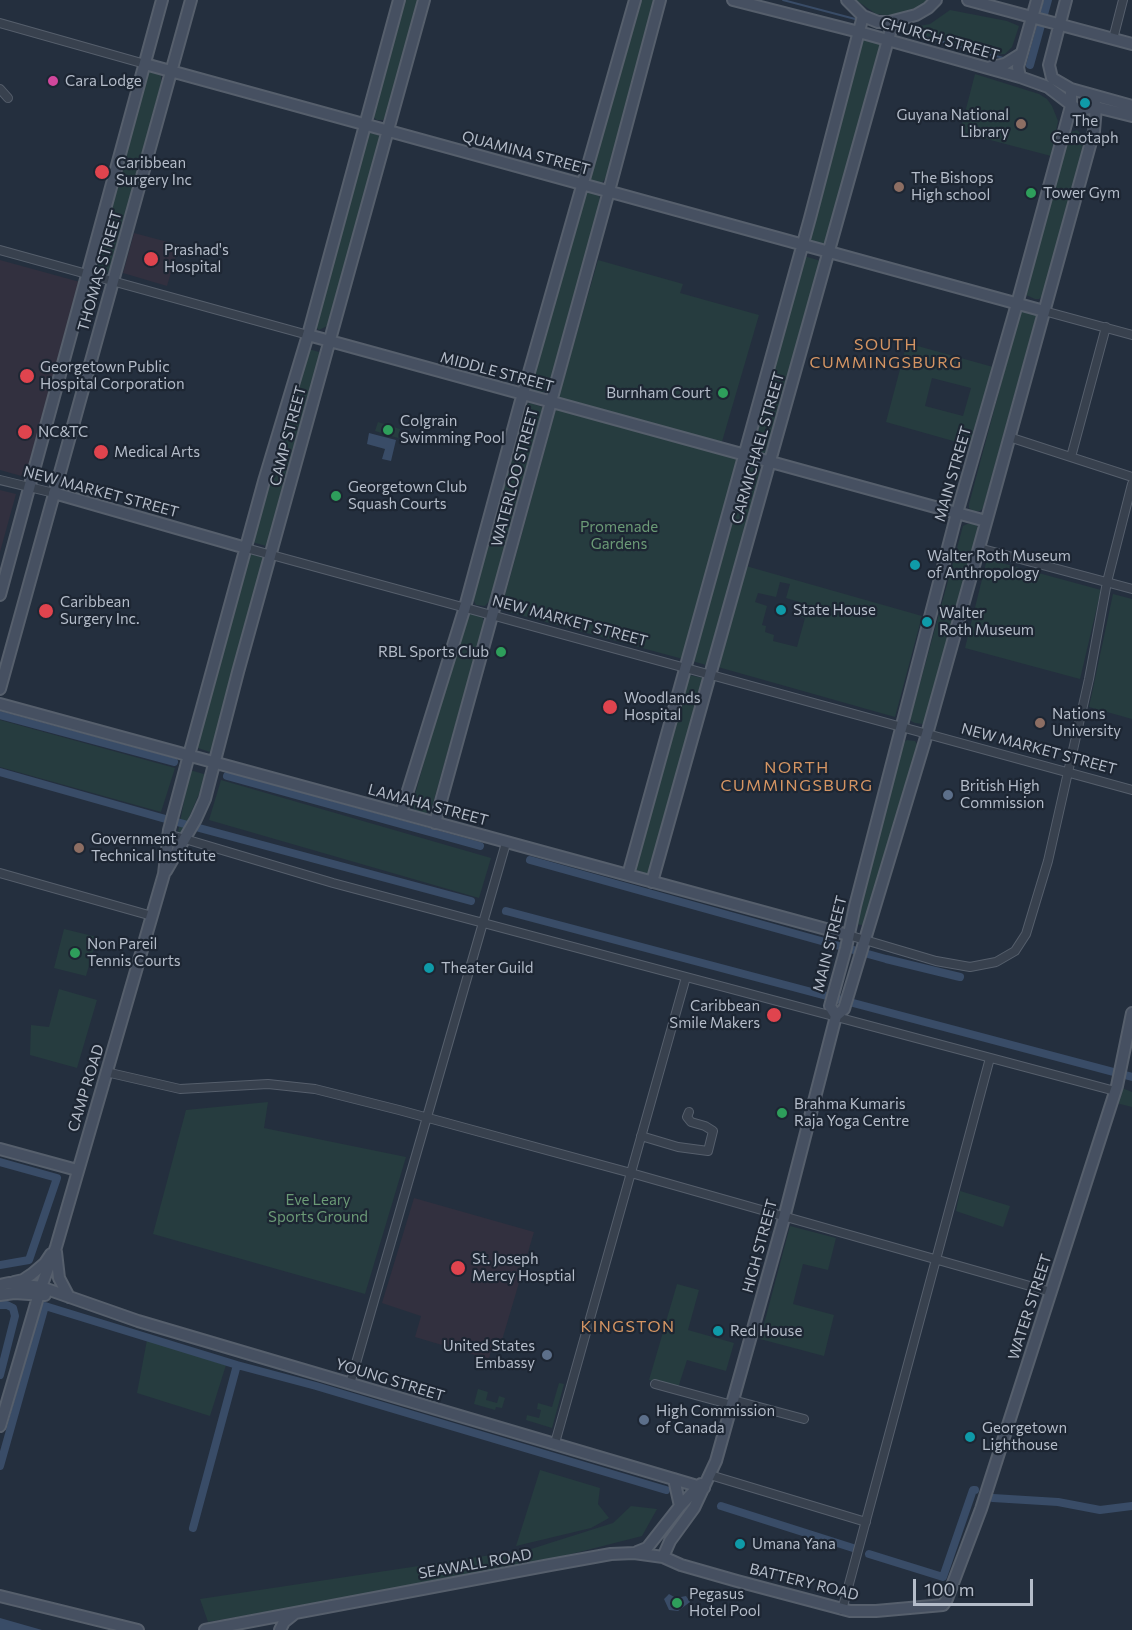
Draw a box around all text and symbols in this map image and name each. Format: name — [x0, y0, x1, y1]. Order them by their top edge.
street label: CHURCH STREET — [879, 13, 1001, 65]
place label: Cara Lodge — [65, 72, 142, 90]
marker: Cara Lodge — [46, 74, 60, 88]
marker: The Cenotaph — [1078, 96, 1092, 110]
place label: Guyana National Library — [896, 106, 1009, 141]
place label: The Cenotaph — [1051, 112, 1119, 147]
marker: Guyana National Library — [1014, 117, 1028, 131]
street label: QUAMINA STREET — [460, 127, 592, 179]
place label: Caribbean Surgery Inc — [116, 154, 192, 189]
marker: Caribbean Surgery Inc — [93, 163, 111, 181]
place label: The Bishops High school — [911, 169, 993, 204]
marker: The Bishops High school — [892, 180, 906, 194]
place label: Tower Gym — [1043, 184, 1120, 202]
marker: Tower Gym — [1024, 186, 1038, 200]
street label: THOMAS STREET — [74, 208, 126, 334]
place label: Prashad's Hospital — [164, 241, 229, 276]
marker: Prashad's Hospital — [142, 250, 160, 268]
district label: SOUTH CUMMINGSBURG — [810, 335, 962, 373]
street label: MIDDLE STREET — [438, 348, 556, 396]
place label: Georgetown Public Hospital Corporation — [40, 358, 185, 393]
marker: Georgetown Public Hospital Corporation — [18, 367, 36, 385]
street label: CARMICHAEL STREET — [728, 370, 788, 526]
street label: CAMP STREET — [266, 384, 310, 488]
place label: Burnham Court — [606, 384, 711, 402]
marker: Burnham Court — [716, 386, 730, 400]
street label: WATERLOO STREET — [488, 406, 542, 548]
place label: Colgrain Swimming Pool — [400, 412, 505, 447]
marker: NC&TC — [16, 423, 34, 441]
place label: NC&TC — [38, 423, 88, 441]
marker: Colgrain Swimming Pool — [381, 423, 395, 437]
street label: MAIN STREET — [931, 424, 975, 524]
marker: Medical Arts — [92, 443, 110, 461]
place label: Medical Arts — [114, 443, 200, 461]
street label: NEW MARKET STREET — [21, 463, 181, 521]
place label: Georgetown Club Squash Courts — [348, 478, 467, 513]
marker: Georgetown Club Squash Courts — [329, 489, 343, 503]
park label: Promenade Gardens — [580, 518, 658, 553]
place label: Walter Roth Museum of Anthropology — [927, 547, 1071, 582]
marker: Walter Roth Museum of Anthropology — [908, 558, 922, 572]
street label: NEW MARKET STREET — [490, 592, 650, 650]
place label: Caribbean Surgery Inc. — [60, 593, 139, 628]
place label: State House — [793, 601, 876, 619]
marker: Caribbean Surgery Inc. — [37, 602, 55, 620]
marker: State House — [774, 603, 788, 617]
place label: Walter Roth Museum — [939, 604, 1034, 639]
marker: Walter Roth Museum — [920, 615, 934, 629]
place label: RBL Sports Club — [378, 643, 489, 661]
marker: RBL Sports Club — [494, 645, 508, 659]
place label: Woodlands Hospital — [624, 689, 701, 724]
marker: Woodlands Hospital — [601, 698, 619, 716]
place label: Nations University — [1052, 705, 1121, 740]
marker: Nations University — [1033, 716, 1047, 730]
street label: NEW MARKET STREET — [959, 720, 1119, 778]
district label: NORTH CUMMINGSBURG — [721, 758, 873, 796]
place label: British High Commission — [960, 777, 1044, 812]
street label: LAMAHA STREET — [366, 780, 490, 830]
marker: British High Commission — [941, 788, 955, 802]
place label: Government Technical Institute — [91, 830, 216, 865]
marker: Government Technical Institute — [72, 841, 86, 855]
street label: MAIN STREET — [809, 894, 851, 994]
place label: Non Pareil Tennis Courts — [87, 935, 181, 970]
marker: Non Pareil Tennis Courts — [68, 946, 82, 960]
place label: Theater Guild — [441, 959, 533, 977]
marker: Theater Guild — [422, 961, 436, 975]
place label: Caribbean Smile Makers — [669, 997, 760, 1032]
marker: Caribbean Smile Makers — [765, 1006, 783, 1024]
street label: CAMP ROAD — [64, 1042, 108, 1134]
place label: Brahma Kumaris Raja Yoga Centre — [794, 1095, 909, 1130]
marker: Brahma Kumaris Raja Yoga Centre — [775, 1106, 789, 1120]
park label: Eve Leary Sports Ground — [268, 1191, 368, 1226]
street label: HIGH STREET — [739, 1197, 781, 1295]
place label: St. Joseph Mercy Hosptial — [472, 1250, 575, 1285]
street label: WATER STREET — [1004, 1252, 1056, 1362]
marker: St. Joseph Mercy Hosptial — [449, 1259, 467, 1277]
district label: KINGSTON — [580, 1317, 676, 1337]
place label: Red House — [730, 1322, 802, 1340]
marker: Red House — [711, 1324, 725, 1338]
place label: United States Embassy — [443, 1337, 535, 1372]
marker: United States Embassy — [540, 1348, 554, 1362]
street label: YOUNG STREET — [333, 1355, 447, 1405]
place label: High Commission of Canada — [656, 1402, 775, 1437]
marker: High Commission of Canada — [637, 1413, 651, 1427]
place label: Georgetown Lighthouse — [982, 1419, 1067, 1454]
marker: Georgetown Lighthouse — [963, 1430, 977, 1444]
place label: Umana Yana — [752, 1535, 836, 1553]
marker: Umana Yana — [733, 1537, 747, 1551]
street label: SEAWALL ROAD — [417, 1545, 533, 1583]
street label: BATTERY ROAD — [747, 1560, 861, 1604]
scale bar — [916, 1567, 1036, 1605]
text: 100 m — [924, 1578, 974, 1600]
place label: Pegasus Hotel Pool — [689, 1585, 761, 1620]
marker: Pegasus Hotel Pool — [670, 1596, 684, 1610]

